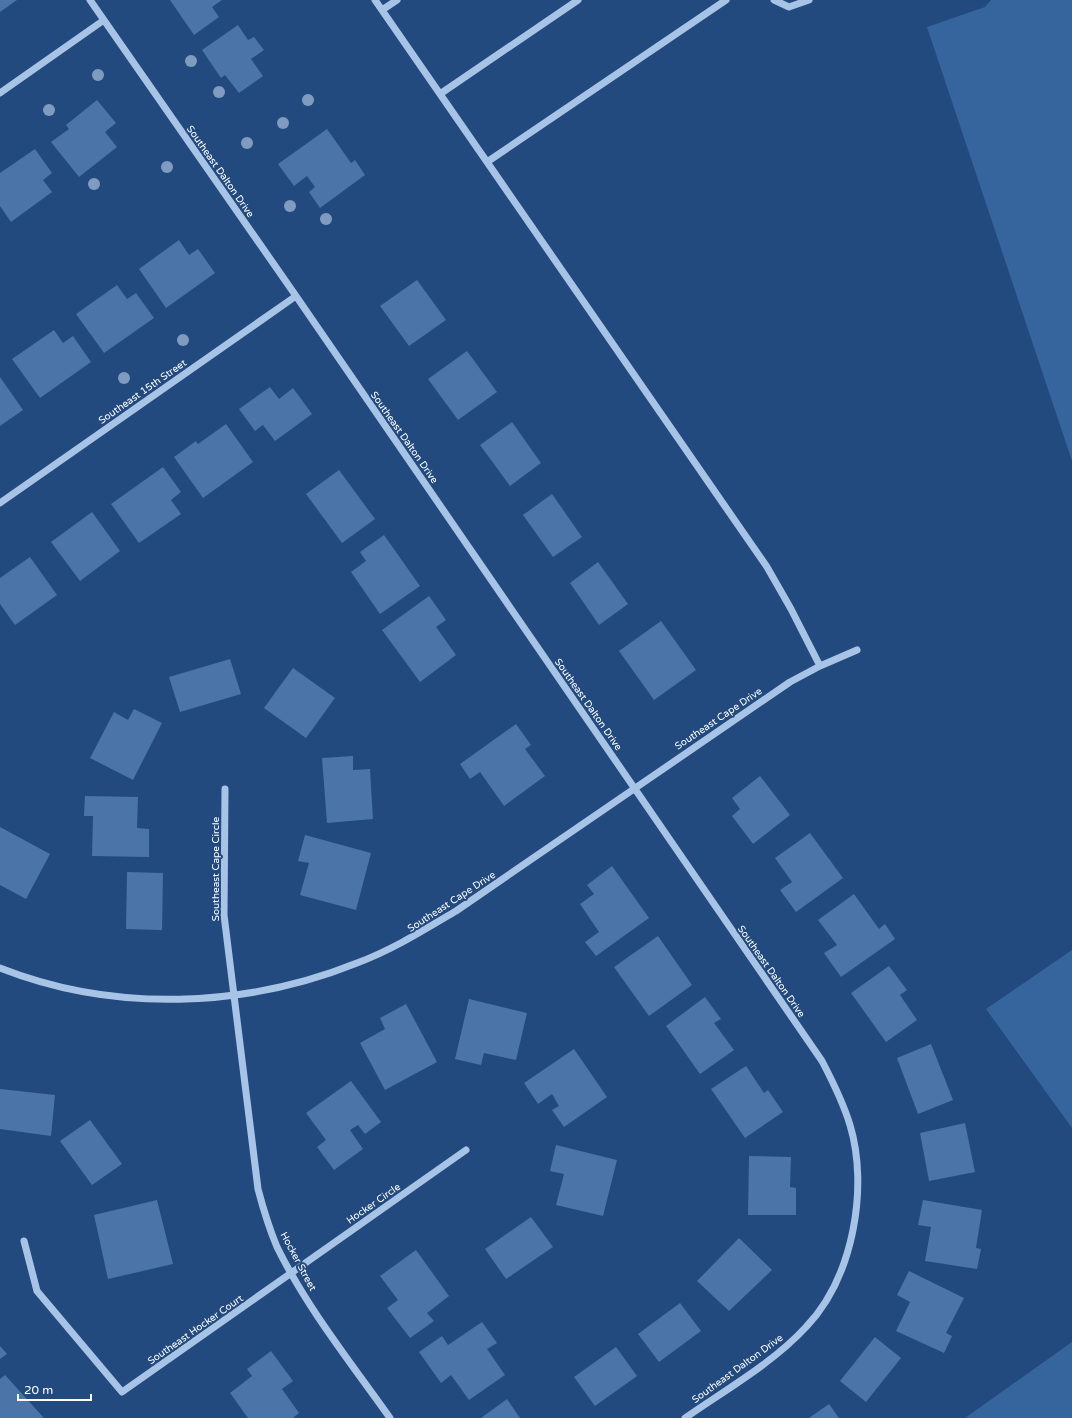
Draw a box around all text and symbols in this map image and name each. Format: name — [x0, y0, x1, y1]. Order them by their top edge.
street label: Southeast Dalton Drive — [184, 123, 257, 220]
street label: Southeast 15th Street — [96, 357, 189, 427]
street label: Southeast Dalton Drive — [368, 389, 441, 486]
street label: Southeast Dalton Drive — [552, 656, 625, 753]
street label: Southeast Cape Drive — [673, 685, 765, 752]
street label: Southeast Cape Circle — [210, 816, 222, 921]
street label: Southeast Cape Drive — [405, 869, 498, 935]
street label: Southeast Dalton Drive — [735, 923, 808, 1020]
street label: Hocker Circle — [344, 1181, 403, 1227]
street label: Hocker Street — [278, 1230, 319, 1293]
street label: Southeast Hocker Court — [146, 1292, 246, 1367]
street label: Southeast Dalton Drive — [690, 1332, 786, 1406]
scale bar — [18, 1376, 91, 1402]
text: 20 m — [24, 1383, 53, 1397]

